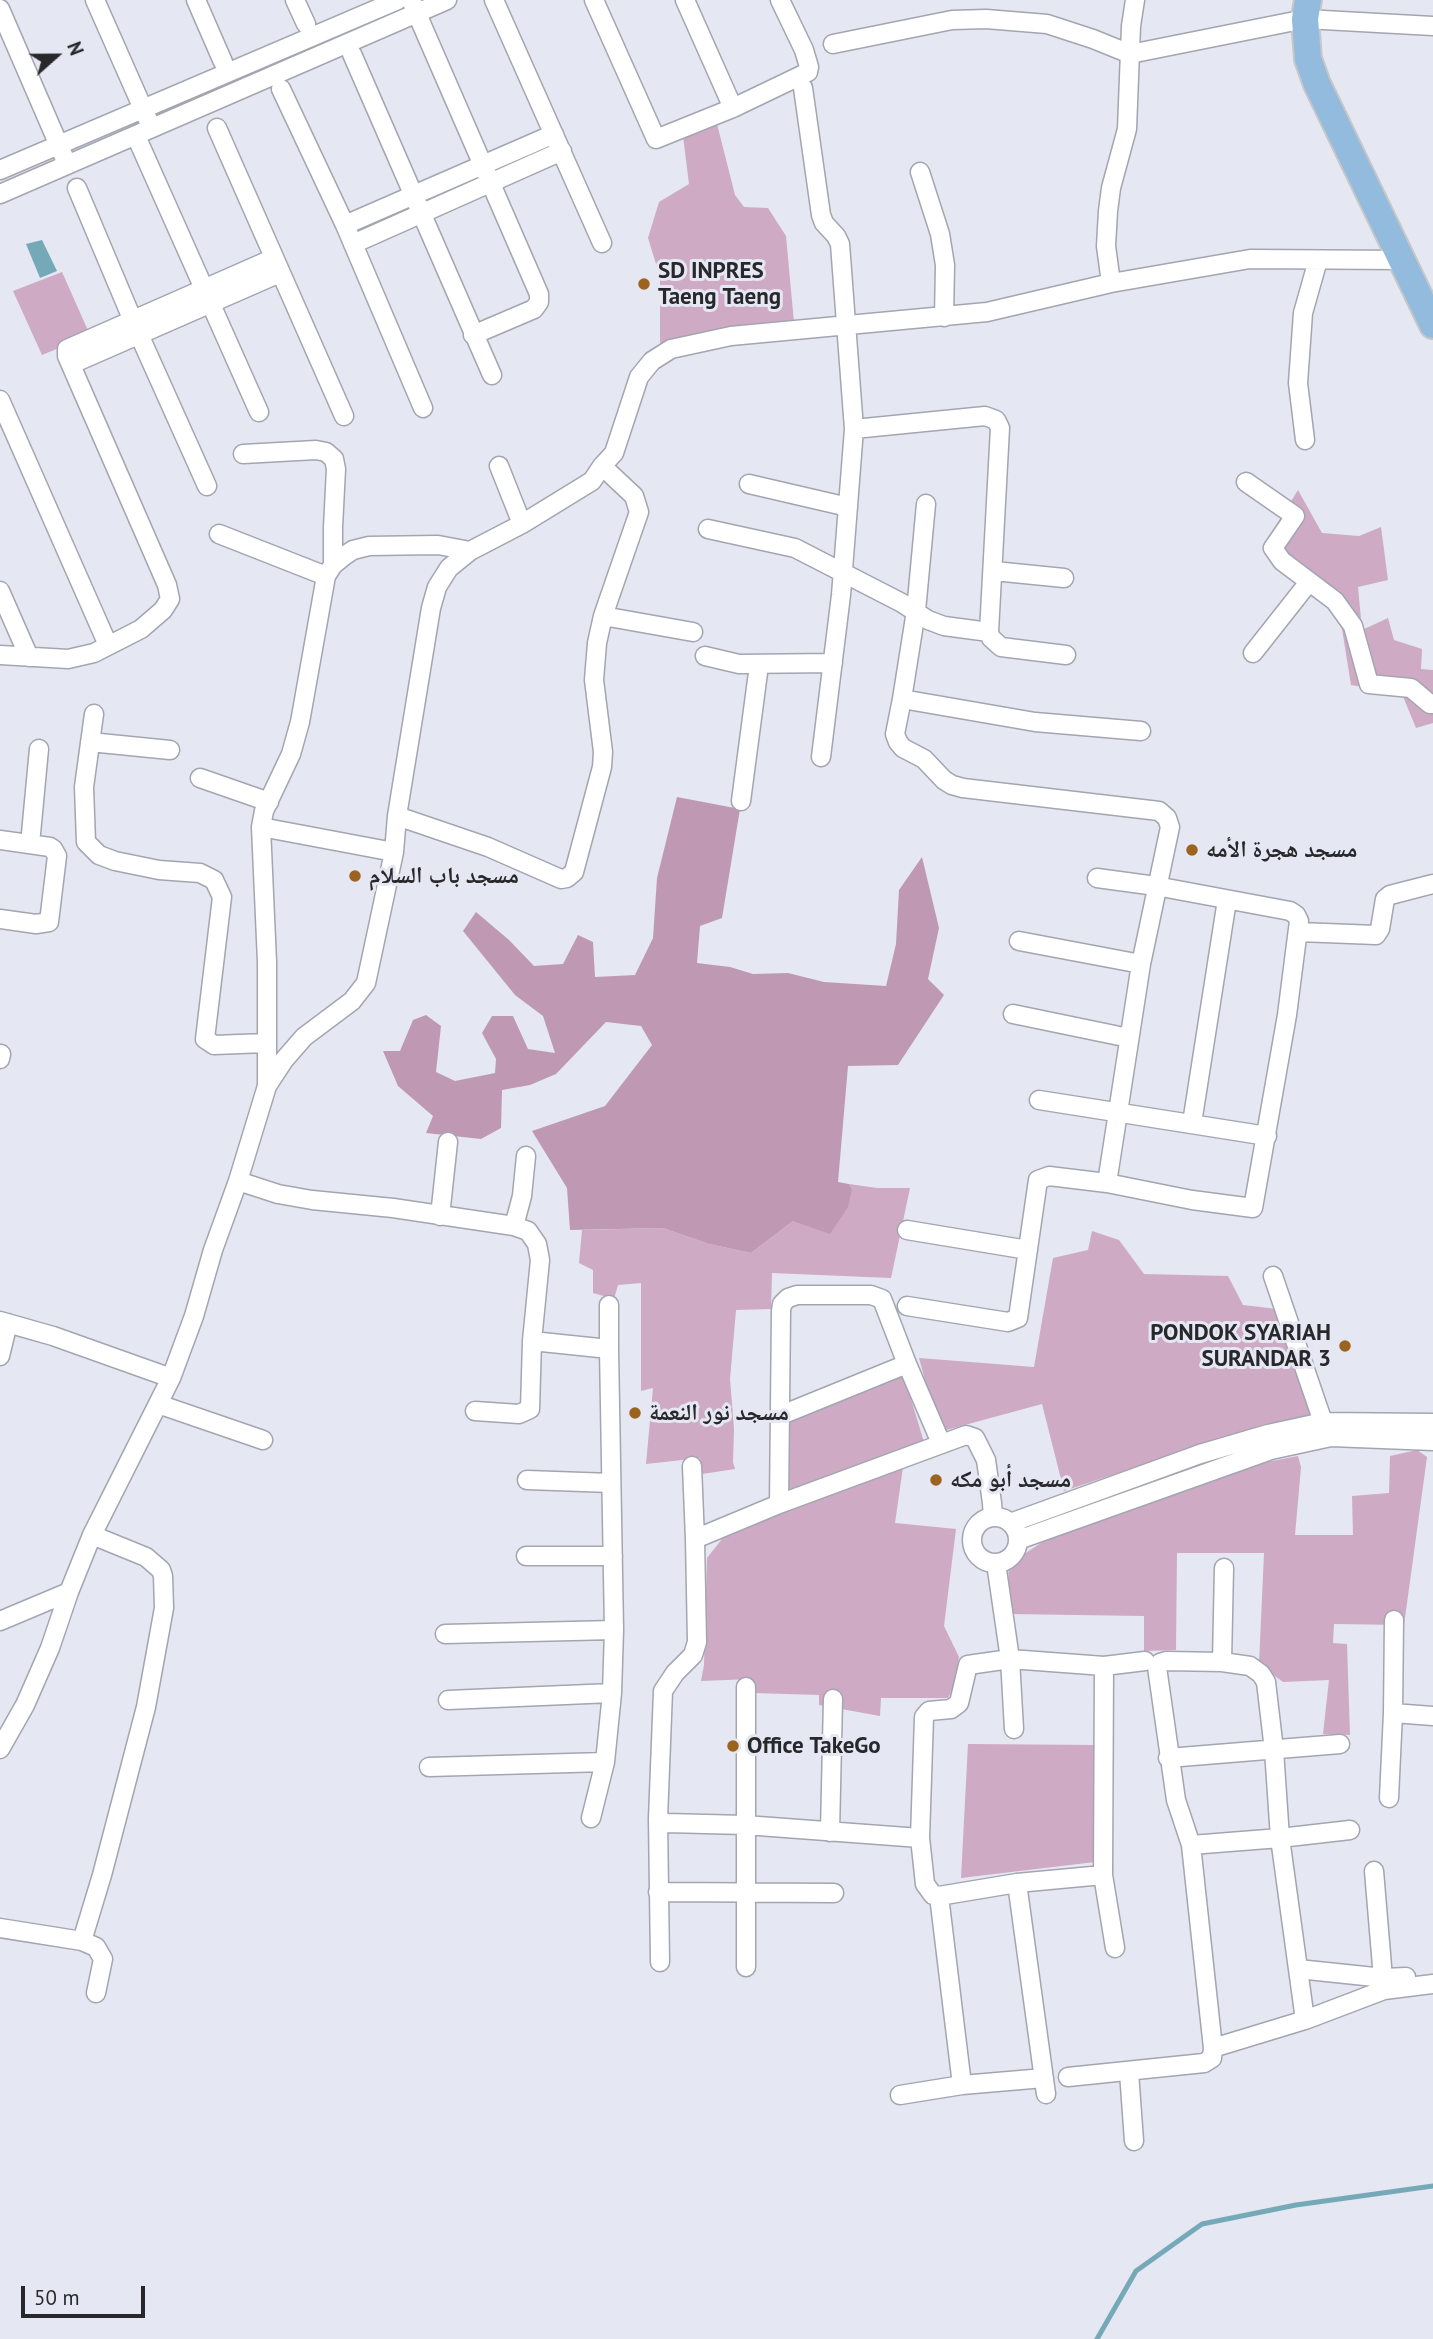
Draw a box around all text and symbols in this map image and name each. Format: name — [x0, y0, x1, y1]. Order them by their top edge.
north arrow — [21, 21, 91, 91]
text: N — [62, 38, 89, 59]
place label: SD INPRES Taeng Taeng — [658, 257, 781, 311]
marker: SD INPRES Taeng Taeng — [636, 276, 652, 292]
place label: مسجد هجرة الأمه — [1206, 836, 1357, 864]
marker: مسجد هجرة الأمه — [1184, 842, 1200, 858]
place label: مسجد باب السلام — [369, 862, 519, 890]
marker: مسجد باب السلام — [347, 868, 363, 884]
place label: PONDOK SYARIAH SURANDAR 3 — [1150, 1319, 1331, 1373]
marker: PONDOK SYARIAH SURANDAR 3 — [1337, 1338, 1353, 1354]
place label: مسجد نور النعمة — [649, 1399, 789, 1427]
marker: مسجد نور النعمة — [627, 1405, 643, 1421]
place label: مسجد أبو مكه — [950, 1466, 1071, 1494]
marker: مسجد أبو مكه — [928, 1472, 944, 1488]
place label: Office TakeGo — [747, 1732, 881, 1760]
marker: Office TakeGo — [725, 1738, 741, 1754]
scale bar — [24, 2272, 149, 2316]
text: 50 m — [34, 2284, 80, 2311]

